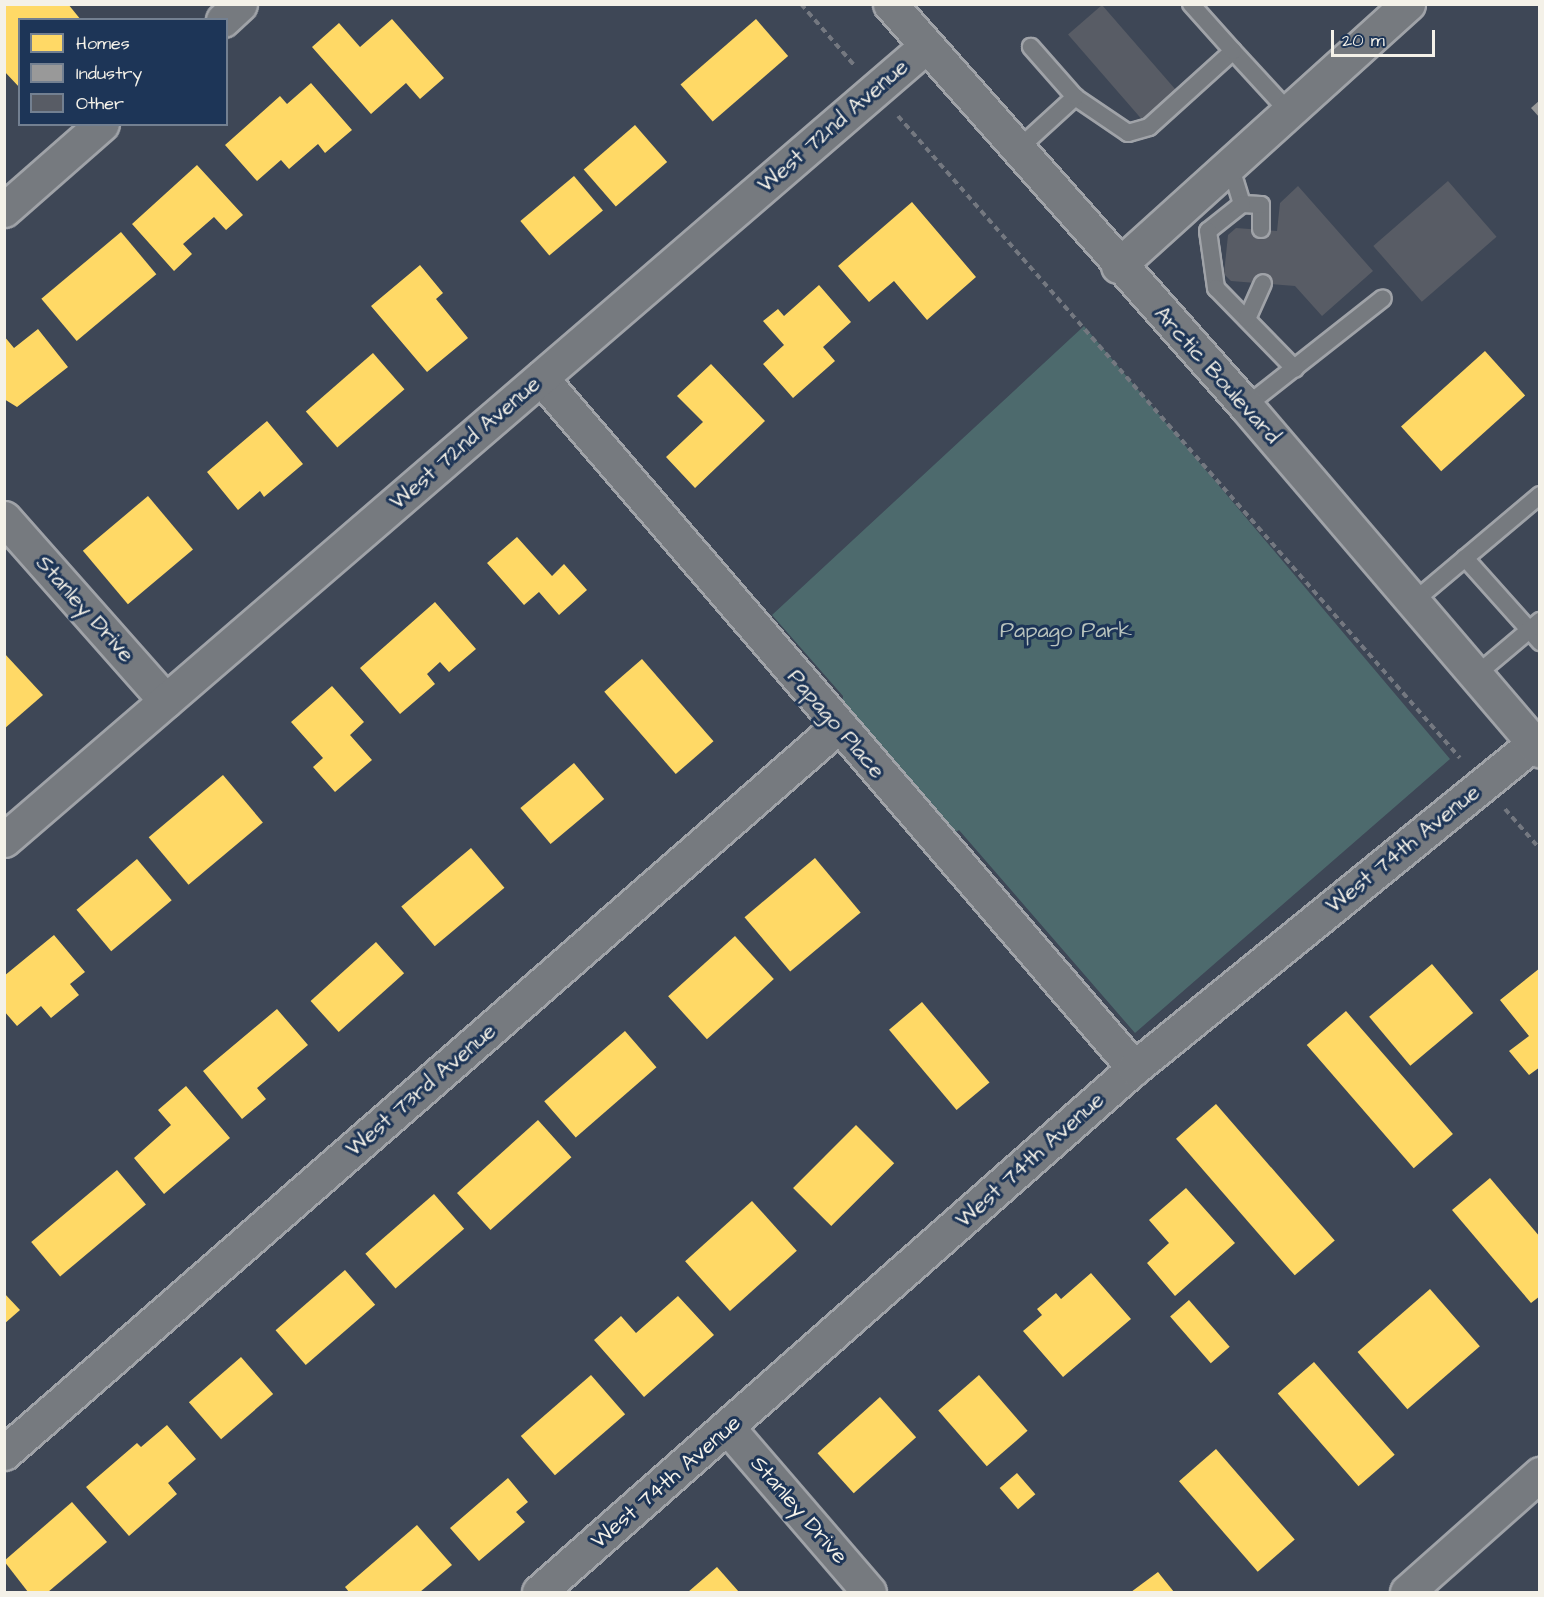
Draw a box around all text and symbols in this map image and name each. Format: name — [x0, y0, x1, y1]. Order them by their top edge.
legend — [18, 18, 228, 126]
scale bar — [1334, 18, 1438, 56]
text: 20 m — [1342, 28, 1385, 53]
text: Homes — [76, 31, 130, 56]
street label: West 72nd Avenue — [753, 54, 913, 198]
text: Industry — [76, 61, 142, 86]
text: Other — [76, 91, 124, 116]
street label: Arctic Boulevard — [1148, 301, 1286, 449]
street label: West 72nd Avenue — [385, 371, 545, 515]
street label: Stanley Drive — [30, 550, 140, 668]
park label: Papago Park — [1000, 618, 1132, 644]
street label: Papago Place — [782, 664, 890, 784]
street label: West 74th Avenue — [1321, 779, 1485, 919]
street label: West 73rd Avenue — [341, 1018, 501, 1162]
street label: West 74th Avenue — [951, 1087, 1109, 1233]
street label: West 74th Avenue — [586, 1410, 746, 1554]
street label: Stanley Drive — [745, 1451, 853, 1569]

